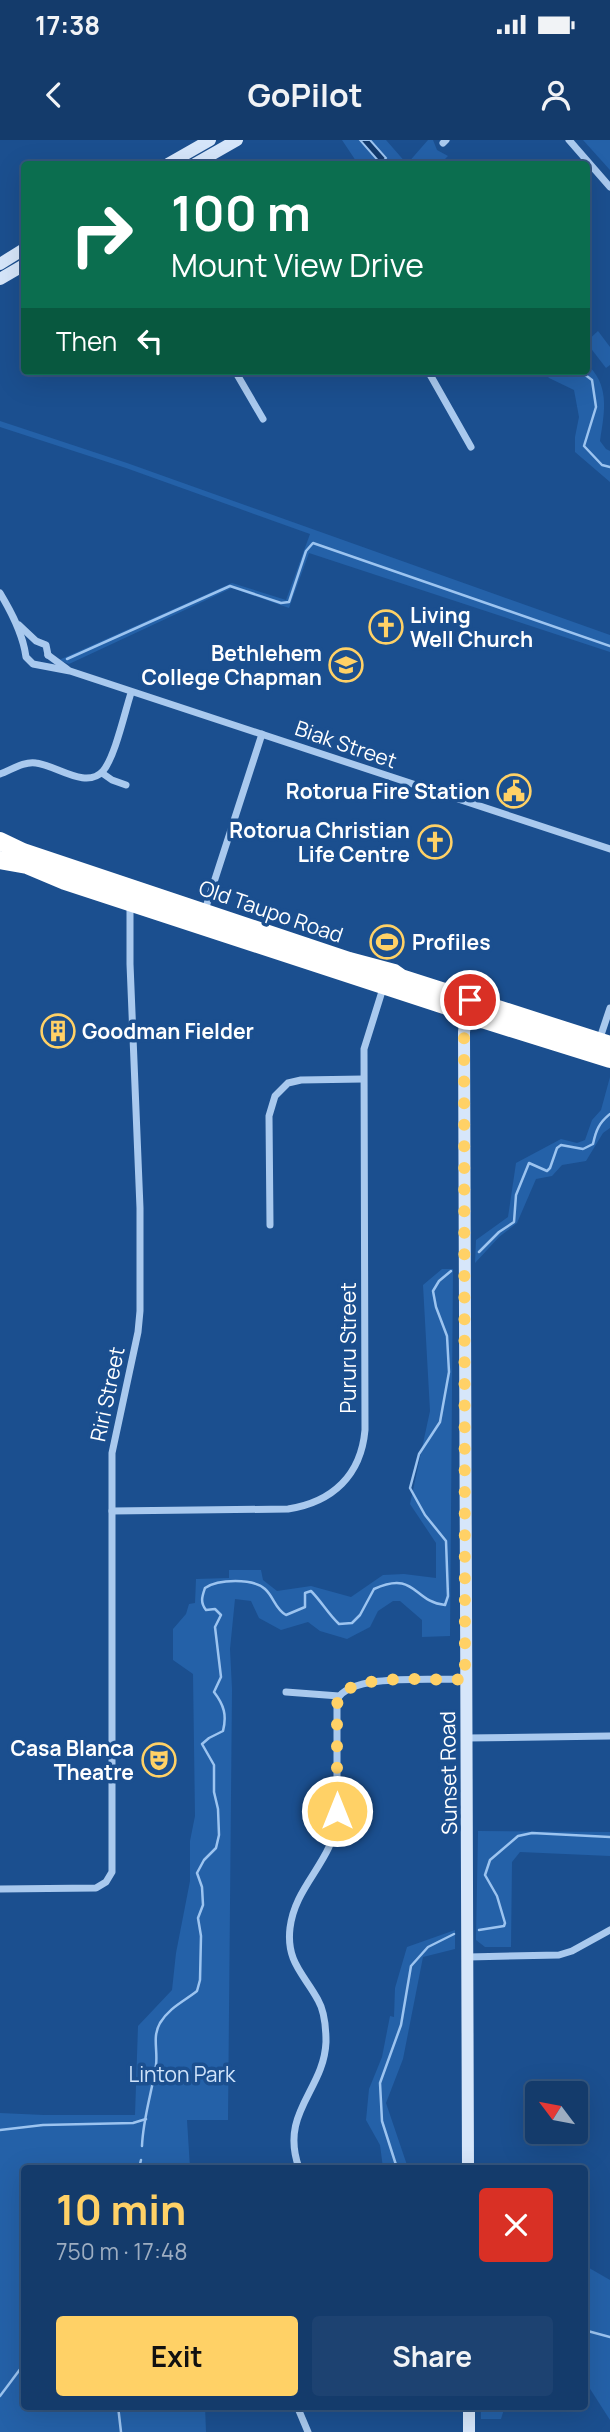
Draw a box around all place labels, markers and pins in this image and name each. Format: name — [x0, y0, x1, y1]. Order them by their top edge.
place label: Living Well Church — [410, 601, 533, 653]
church icon: Living Well Church — [367, 608, 405, 646]
place label: Bethlehem College Chapman — [142, 639, 322, 691]
school or university icon: Bethlehem College Chapman — [327, 646, 365, 684]
public building icon: Rotorua Fire Station — [495, 772, 533, 810]
place label: Rotorua Fire Station — [286, 777, 490, 805]
place label: Rotorua Christian Life Centre — [229, 816, 410, 868]
church icon: Rotorua Christian Life Centre — [416, 823, 454, 861]
sports icon: Profiles — [368, 923, 406, 961]
place label: Profiles — [412, 928, 491, 956]
pin — [440, 970, 500, 1030]
building icon: Goodman Fielder — [39, 1012, 77, 1050]
place label: Goodman Fielder — [82, 1017, 254, 1045]
place label: Casa Blanca Theatre — [11, 1734, 134, 1786]
theatre icon: Casa Blanca Theatre — [140, 1741, 178, 1779]

